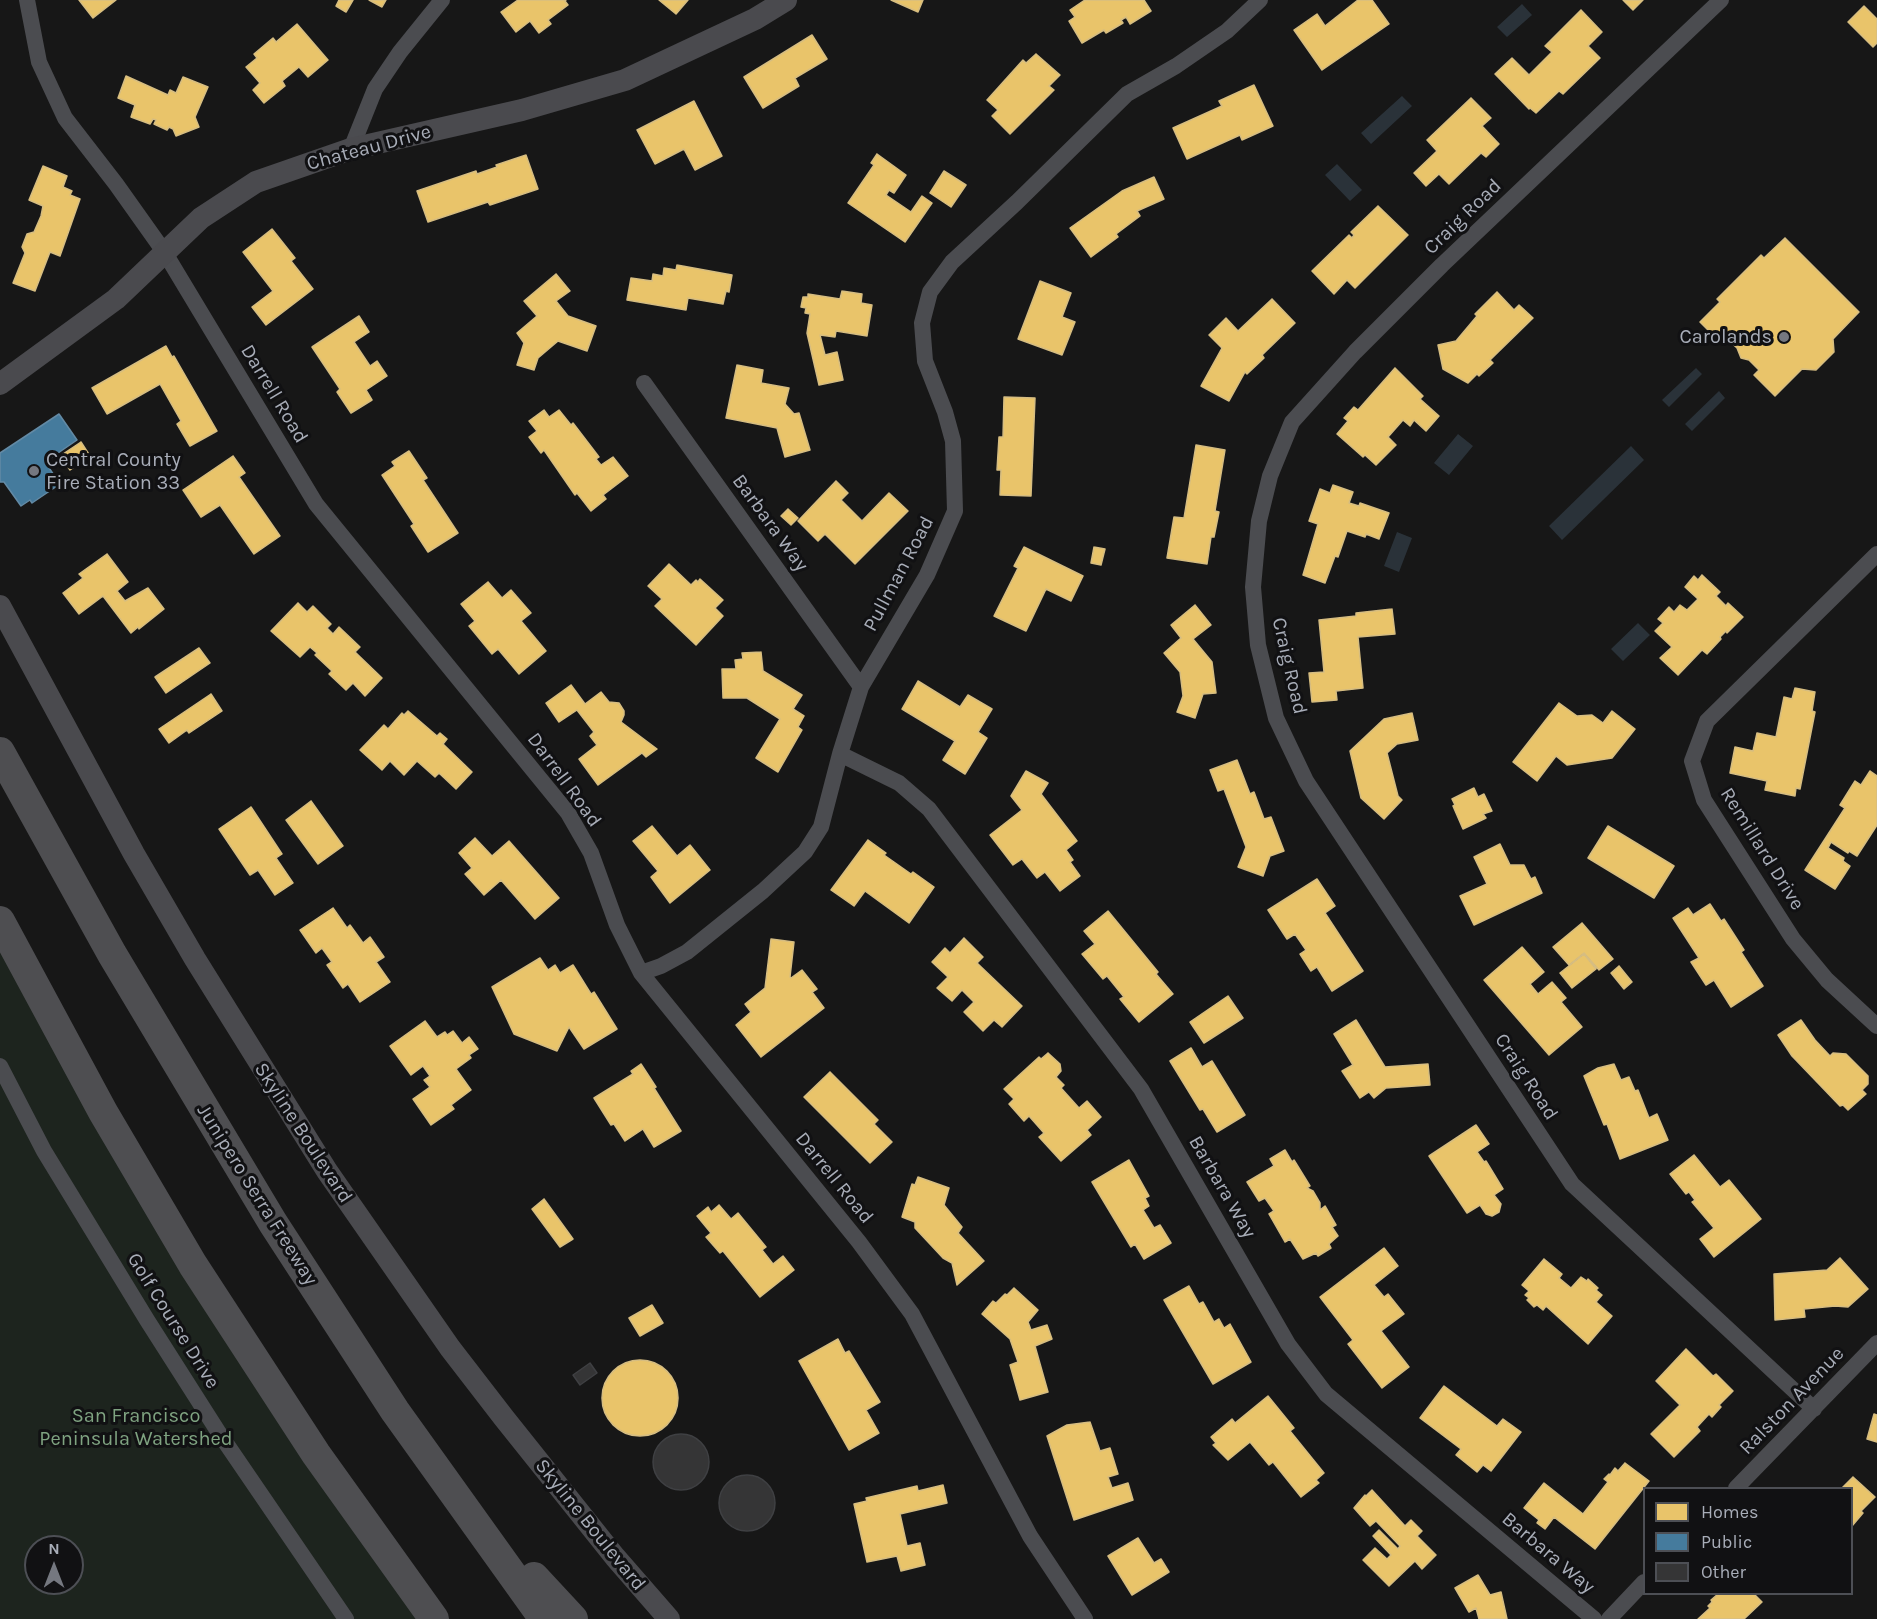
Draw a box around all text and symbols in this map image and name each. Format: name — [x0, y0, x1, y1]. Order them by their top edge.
street label: Chateau Drive — [304, 120, 434, 176]
street label: Craig Road — [1419, 174, 1507, 260]
place label: Carolands — [1680, 325, 1772, 349]
marker: Carolands — [1777, 330, 1791, 344]
street label: Darrell Road — [235, 340, 313, 448]
place label: Central County Fire Station 33 — [46, 448, 181, 495]
marker: Central County Fire Station 33 — [27, 464, 41, 478]
street label: Barbara Way — [727, 470, 813, 576]
street label: Pullman Road — [859, 512, 939, 636]
street label: Craig Road — [1266, 615, 1312, 717]
street label: Darrell Road — [522, 728, 606, 832]
street label: Remillard Drive — [1715, 783, 1809, 915]
street label: Craig Road — [1489, 1029, 1563, 1125]
street label: Skyline Boulevard — [249, 1058, 357, 1208]
street label: Junipero Serra Freeway — [192, 1100, 322, 1290]
street label: Darrell Road — [790, 1127, 878, 1229]
street label: Barbara Way — [1183, 1132, 1261, 1242]
street label: Golf Course Drive — [122, 1249, 224, 1393]
street label: Ralston Avenue — [1735, 1342, 1849, 1460]
park label: San Francisco Peninsula Watershed — [39, 1404, 233, 1451]
street label: Skyline Boulevard — [530, 1454, 650, 1596]
legend — [1643, 1487, 1853, 1595]
text: Homes — [1701, 1501, 1758, 1523]
street label: Barbara Way — [1497, 1507, 1599, 1599]
text: Public — [1701, 1531, 1752, 1553]
north arrow — [24, 1535, 84, 1595]
text: N — [48, 1539, 60, 1558]
text: Other — [1701, 1561, 1746, 1583]

